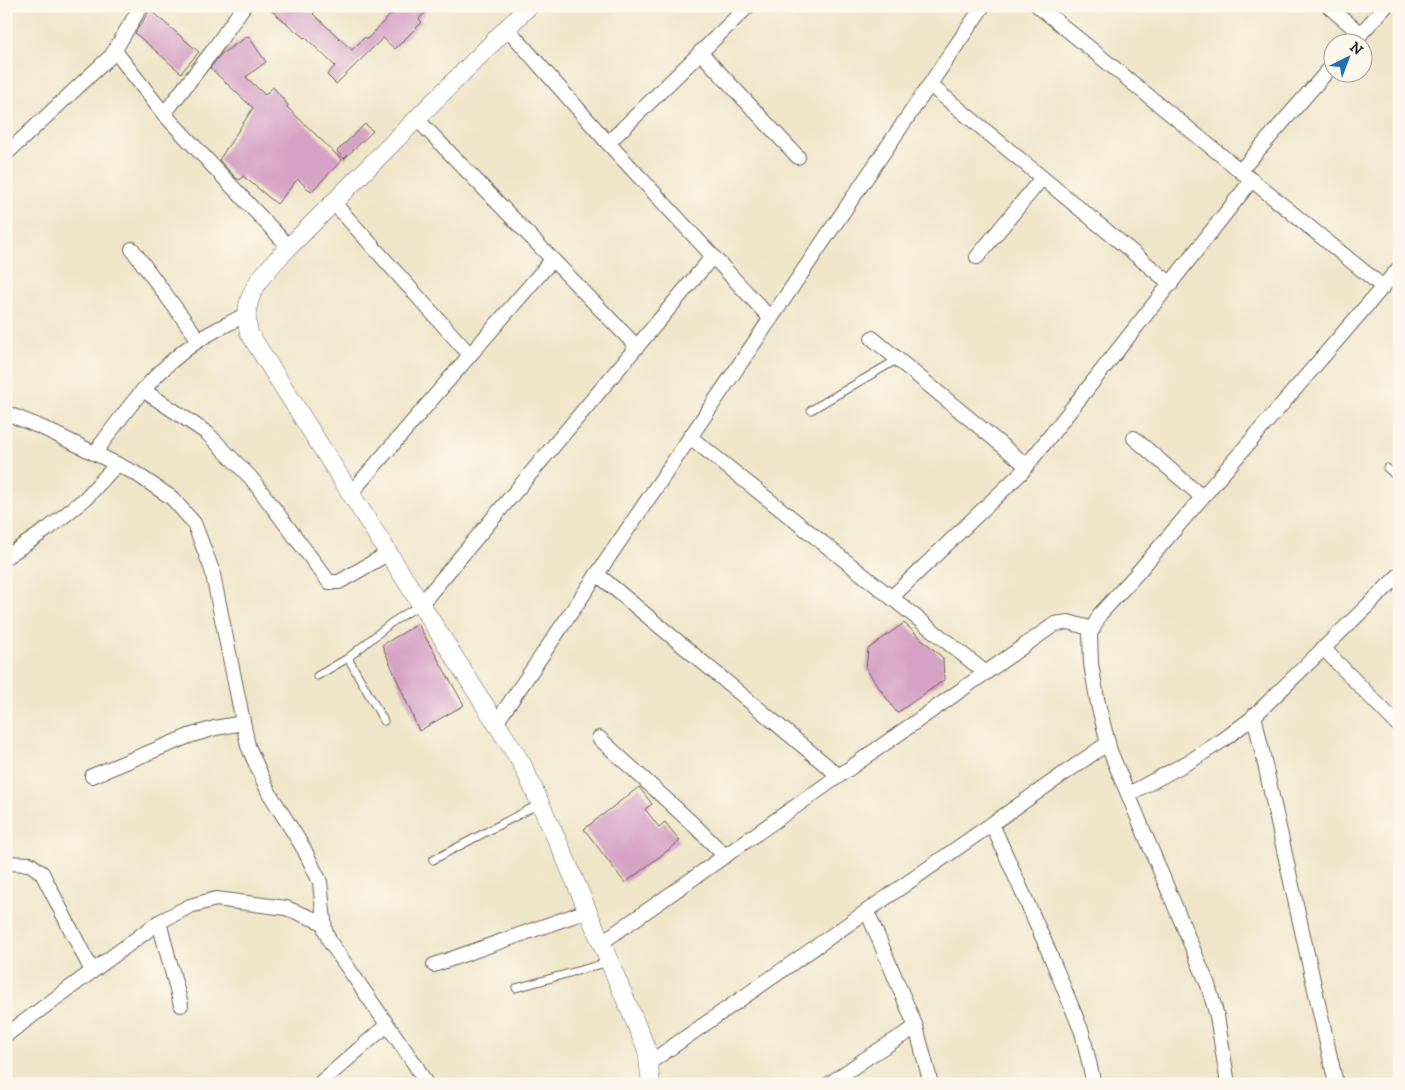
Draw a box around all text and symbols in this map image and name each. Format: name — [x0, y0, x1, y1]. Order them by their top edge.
north arrow — [1322, 32, 1372, 82]
text: N — [1346, 39, 1367, 60]

